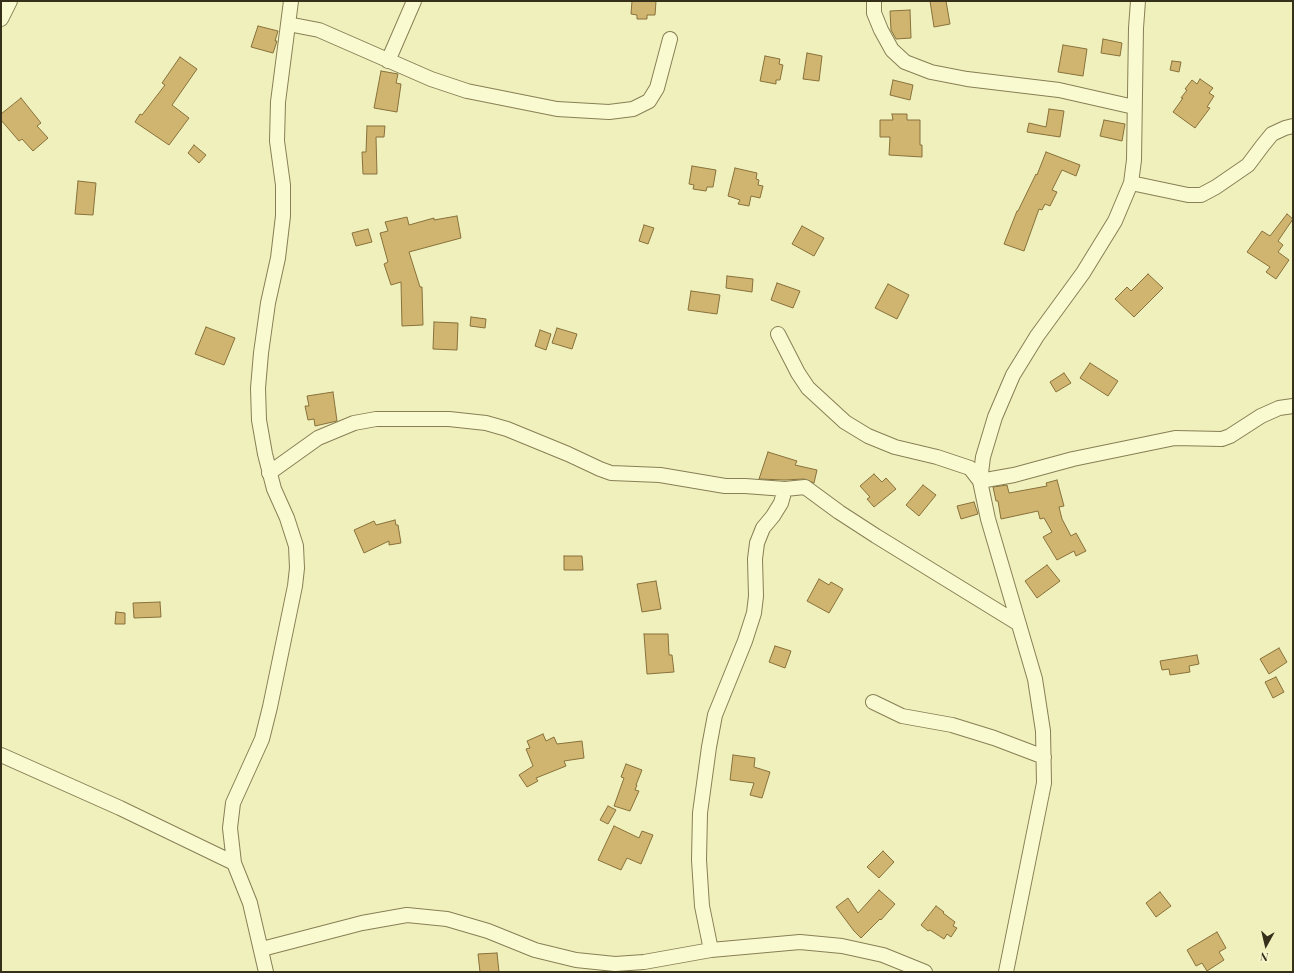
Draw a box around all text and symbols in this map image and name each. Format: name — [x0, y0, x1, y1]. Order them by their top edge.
north arrow — [1246, 925, 1286, 965]
text: N — [1259, 949, 1269, 965]

